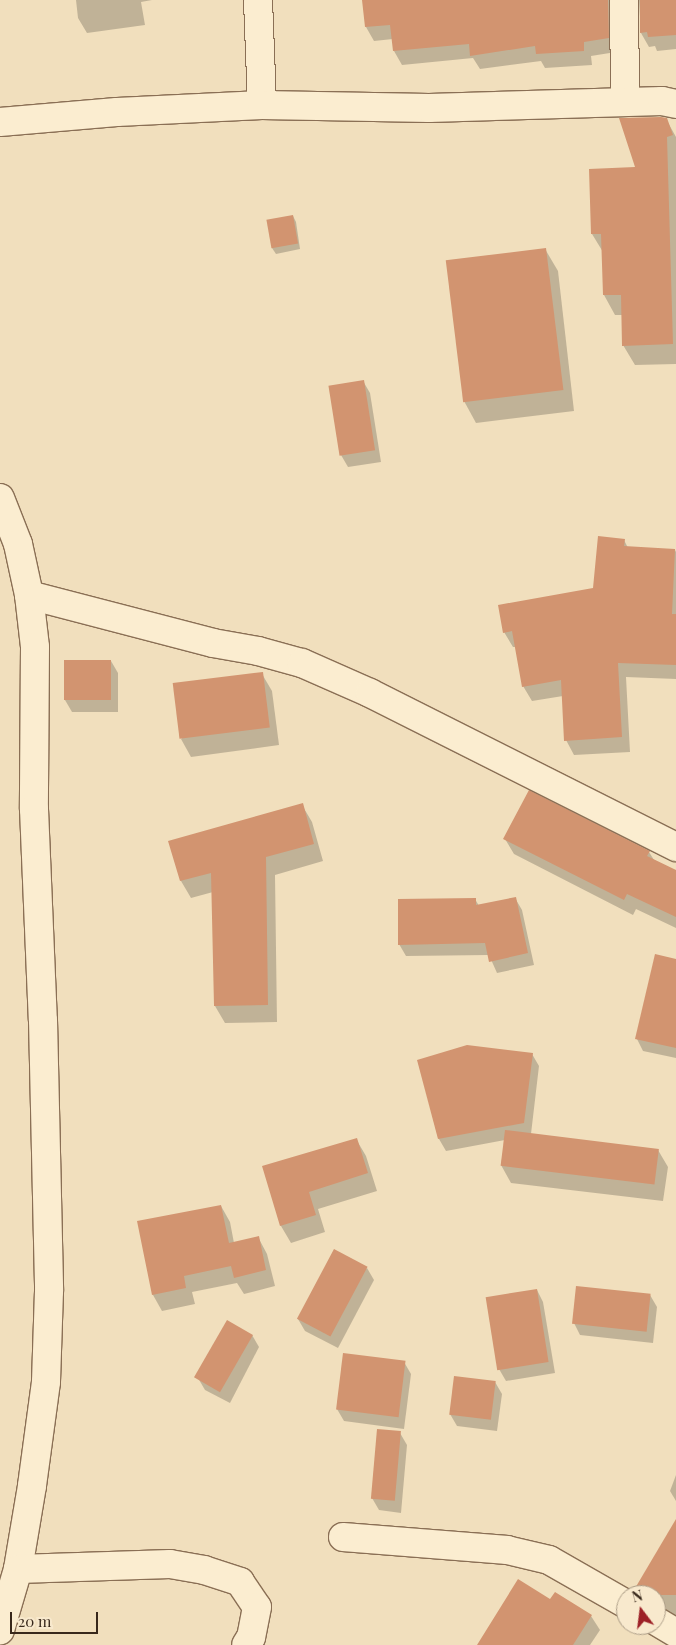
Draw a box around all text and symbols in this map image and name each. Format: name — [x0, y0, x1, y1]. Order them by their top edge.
north arrow — [616, 1585, 666, 1635]
text: N — [630, 1586, 645, 1606]
scale bar — [12, 1602, 100, 1634]
text: 20 m — [18, 1611, 51, 1631]

